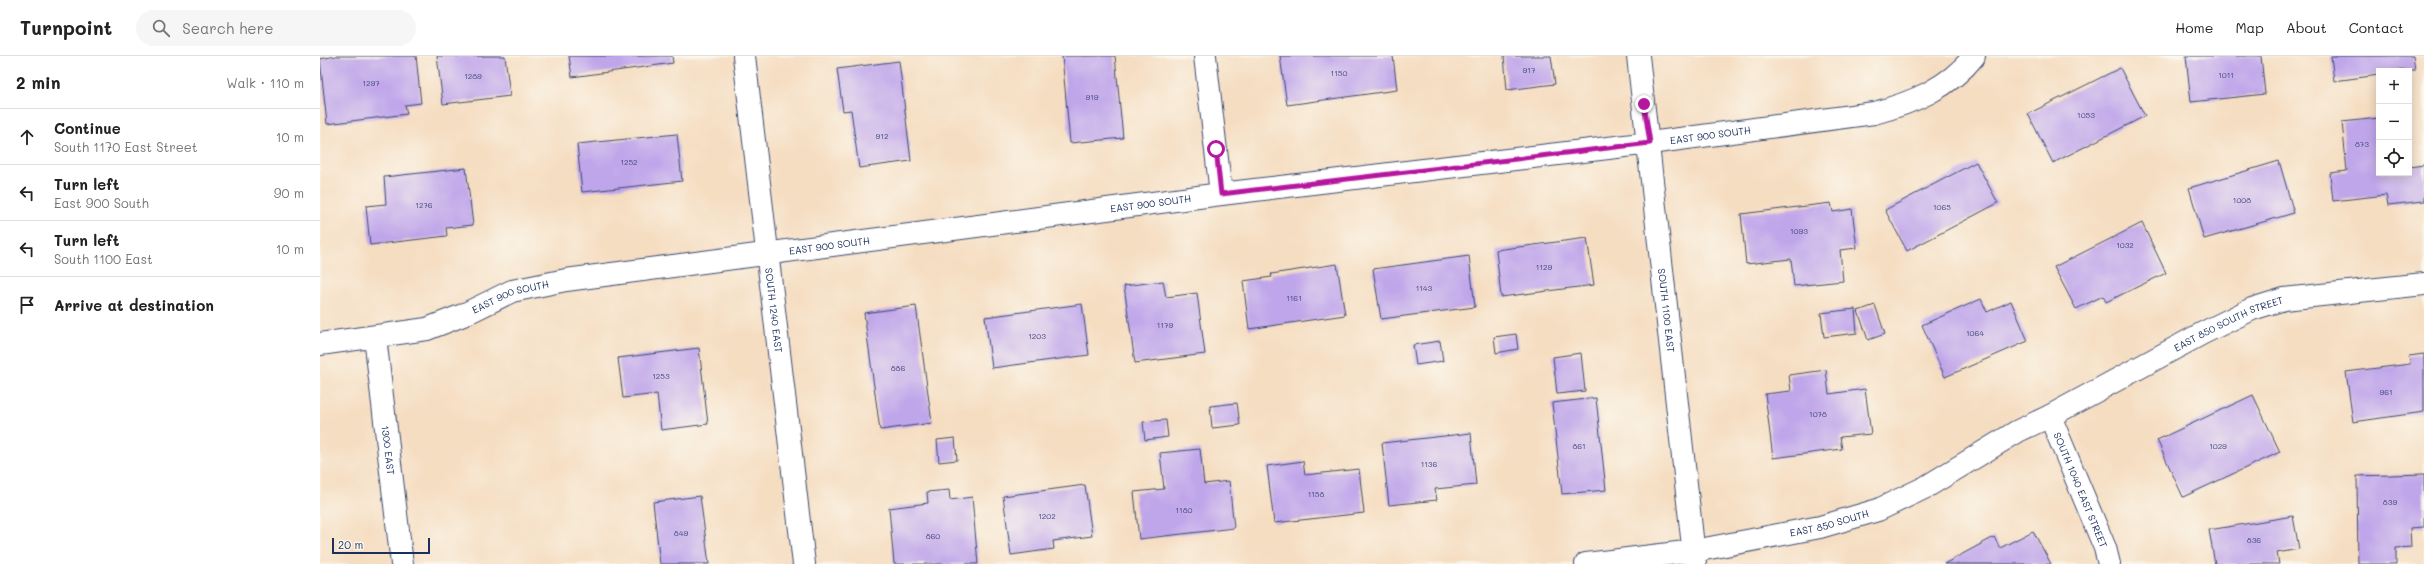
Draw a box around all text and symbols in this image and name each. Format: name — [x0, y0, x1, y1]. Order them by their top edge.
search box — [136, 10, 416, 46]
text: Turnpoint — [20, 15, 112, 40]
icon: search — [150, 17, 172, 39]
text: Search here — [182, 18, 273, 38]
text: Home — [2175, 18, 2213, 37]
text: Map — [2235, 18, 2264, 37]
text: About — [2286, 18, 2327, 37]
text: Contact — [2349, 18, 2404, 37]
house number: 917 — [1523, 65, 1536, 75]
house number: 1150 — [1331, 68, 1347, 78]
map controls — [2376, 68, 2412, 176]
button: + — [2376, 68, 2412, 104]
house number: 1011 — [2218, 70, 2234, 80]
text: 2 min — [16, 71, 61, 93]
house number: 1289 — [464, 71, 482, 81]
text: Walk · 110 m — [226, 74, 304, 91]
house number: 1297 — [362, 78, 380, 88]
house number: 919 — [1085, 92, 1099, 102]
route end — [1635, 95, 1653, 113]
button: − — [2376, 104, 2412, 140]
house number: 1053 — [2077, 110, 2095, 120]
text: Continue — [54, 118, 121, 138]
street label: EAST 900 SOUTH — [1669, 123, 1752, 147]
icon: ahead — [16, 126, 38, 148]
text: 10 m — [276, 128, 304, 145]
house number: 912 — [876, 131, 888, 141]
text: South 1170 East Street — [54, 138, 198, 155]
house number: 873 — [2355, 139, 2369, 149]
route start — [1207, 140, 1225, 158]
button: locate — [2376, 140, 2412, 176]
house number: 1252 — [620, 157, 638, 167]
text: Turn left — [54, 174, 119, 194]
icon: left — [16, 182, 38, 204]
text: 90 m — [274, 184, 304, 201]
street label: EAST 900 SOUTH — [1109, 191, 1192, 215]
text: East 900 South — [54, 194, 149, 211]
house number: 1008 — [2233, 195, 2251, 205]
house number: 1276 — [415, 200, 433, 210]
house number: 1065 — [1933, 202, 1951, 212]
house number: 1093 — [1790, 226, 1808, 236]
text: Turn left — [54, 230, 119, 250]
street label: EAST 900 SOUTH — [788, 233, 871, 258]
icon: left — [16, 238, 38, 260]
text: 10 m — [276, 240, 304, 257]
house number: 1032 — [2116, 240, 2134, 250]
text: South 1100 East — [54, 250, 153, 267]
house number: 1129 — [1536, 262, 1552, 272]
street label: SOUTH 1240 EAST — [762, 267, 786, 354]
street label: SOUTH 1100 EAST — [1655, 268, 1678, 354]
street label: EAST 900 SOUTH — [469, 277, 550, 317]
house number: 1143 — [1416, 283, 1433, 293]
house number: 1161 — [1286, 293, 1302, 303]
street label: EAST 850 SOUTH STREET — [2171, 293, 2285, 355]
icon: arrive — [16, 294, 38, 316]
text: Arrive at destination — [54, 295, 214, 315]
house number: 1179 — [1157, 320, 1173, 330]
house number: 1064 — [1966, 328, 1984, 338]
house number: 1203 — [1028, 331, 1046, 341]
house number: 886 — [891, 363, 905, 373]
house number: 1253 — [652, 371, 670, 381]
house number: 961 — [2379, 387, 2393, 397]
house number: 1078 — [1809, 409, 1827, 419]
street label: 1300 EAST — [379, 425, 398, 476]
street label: SOUTH 1040 EAST STREET — [2050, 430, 2111, 550]
house number: 861 — [1572, 441, 1586, 451]
house number: 1029 — [2209, 441, 2227, 451]
house number: 1136 — [1421, 459, 1438, 469]
house number: 1158 — [1308, 489, 1324, 499]
house number: 839 — [2383, 497, 2397, 507]
house number: 1180 — [1176, 505, 1193, 515]
street label: EAST 850 SOUTH — [1789, 506, 1871, 540]
house number: 1202 — [1038, 511, 1056, 521]
house number: 849 — [674, 528, 688, 538]
house number: 860 — [926, 531, 940, 541]
house number: 836 — [2247, 535, 2261, 545]
scale bar — [332, 536, 430, 555]
text: 20 m — [338, 537, 363, 552]

